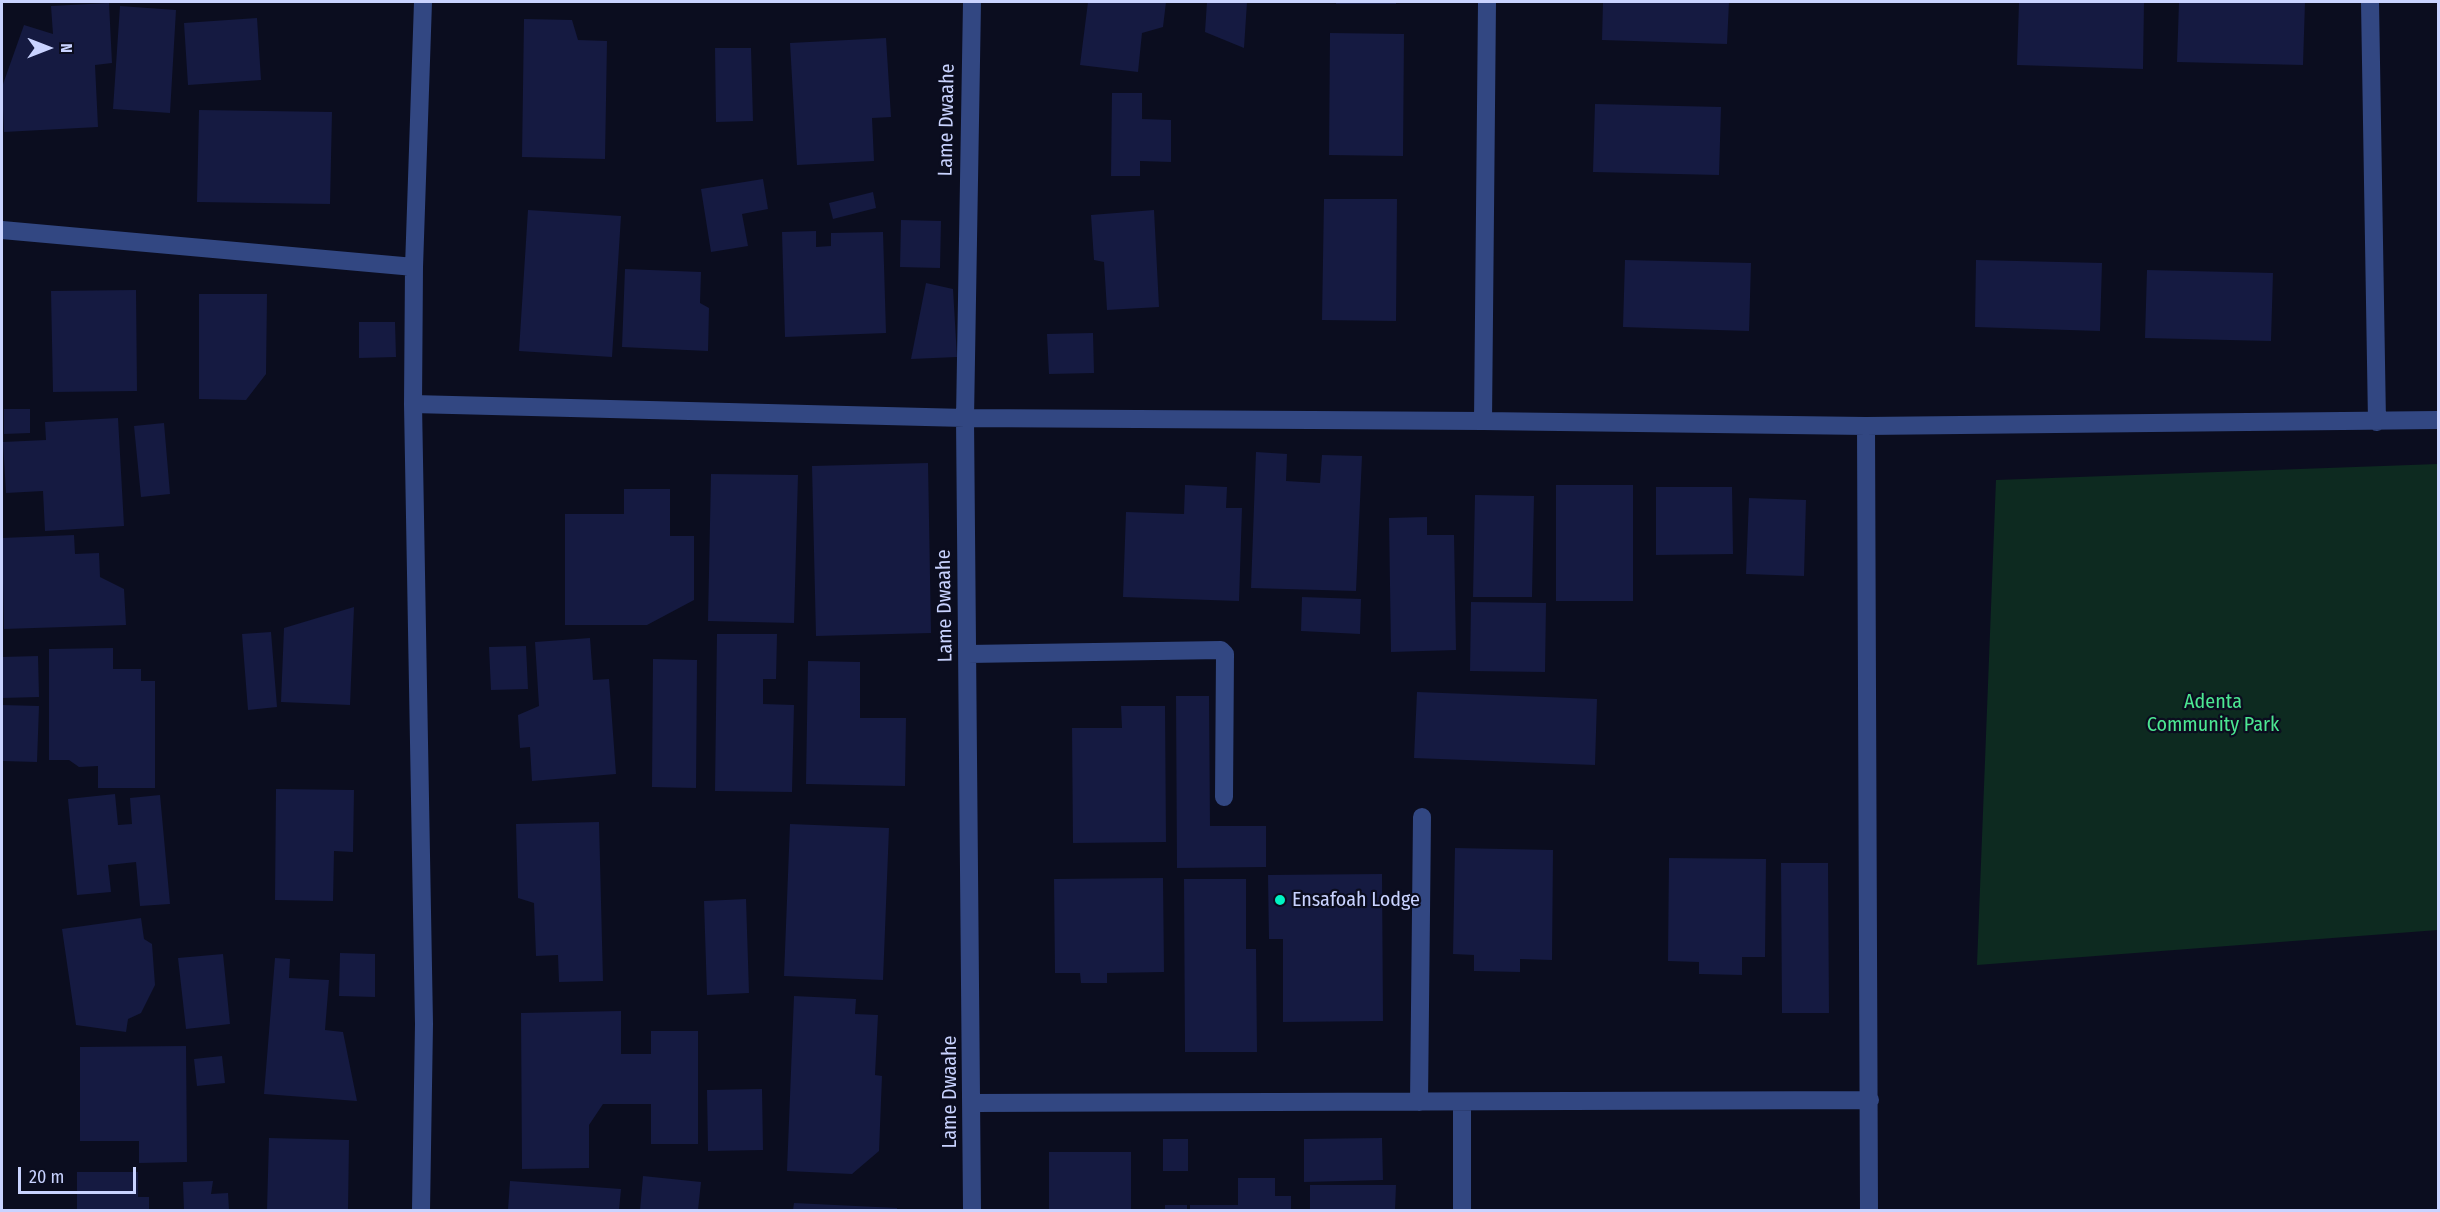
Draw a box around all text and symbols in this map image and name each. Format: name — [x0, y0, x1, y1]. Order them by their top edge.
north arrow — [18, 18, 78, 78]
text: N — [57, 43, 76, 53]
street label: Lame Dwaahe — [934, 63, 960, 177]
street label: Lame Dwaahe — [932, 549, 958, 663]
park label: Adenta Community Park — [2147, 690, 2279, 737]
place label: Ensafoah Lodge — [1292, 888, 1420, 912]
marker: Ensafoah Lodge — [1273, 893, 1287, 907]
street label: Lame Dwaahe — [938, 1036, 962, 1148]
scale bar — [21, 1155, 140, 1193]
text: 20 m — [29, 1166, 64, 1188]

